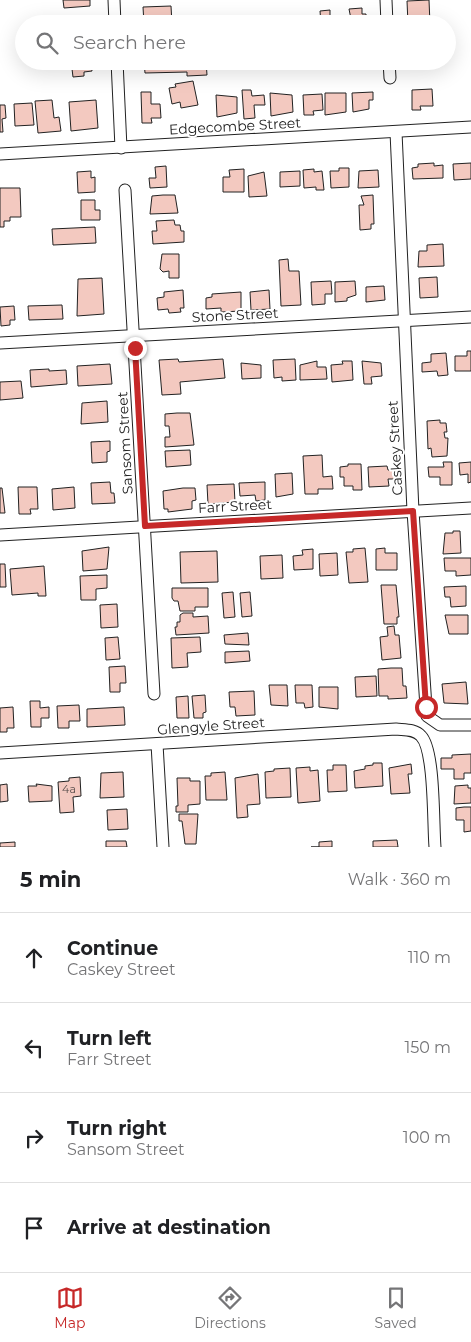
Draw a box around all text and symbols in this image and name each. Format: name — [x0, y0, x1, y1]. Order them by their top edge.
search box — [15, 15, 456, 70]
icon: search — [33, 29, 61, 57]
text: Search here — [73, 31, 186, 54]
street label: Edgecombe Street — [169, 114, 302, 138]
street label: Stone Street — [191, 304, 279, 326]
route end — [124, 337, 147, 360]
street label: Sansom Street — [113, 391, 137, 495]
street label: Caskey Street — [384, 400, 406, 496]
street label: Farr Street — [198, 495, 273, 517]
route start — [415, 696, 438, 719]
street label: Glengyle Street — [157, 713, 266, 739]
house number: 4a — [62, 782, 76, 796]
text: 5 min — [20, 867, 81, 892]
text: Walk · 360 m — [348, 870, 451, 889]
text: Continue — [67, 937, 158, 960]
icon: ahead — [20, 944, 48, 972]
text: 110 m — [408, 948, 451, 967]
text: Caskey Street — [67, 960, 176, 979]
text: Turn left — [67, 1027, 152, 1050]
icon: left — [20, 1034, 48, 1062]
text: 150 m — [404, 1038, 451, 1057]
text: Farr Street — [67, 1050, 152, 1069]
text: Turn right — [67, 1117, 167, 1140]
icon: right — [20, 1124, 48, 1152]
text: 100 m — [403, 1128, 451, 1147]
text: Sansom Street — [67, 1140, 184, 1159]
icon: arrive — [20, 1214, 48, 1242]
text: Arrive at destination — [67, 1216, 271, 1239]
tab: Map — [54, 1284, 85, 1332]
tab: Directions — [194, 1284, 266, 1332]
tab: Saved — [375, 1284, 417, 1332]

